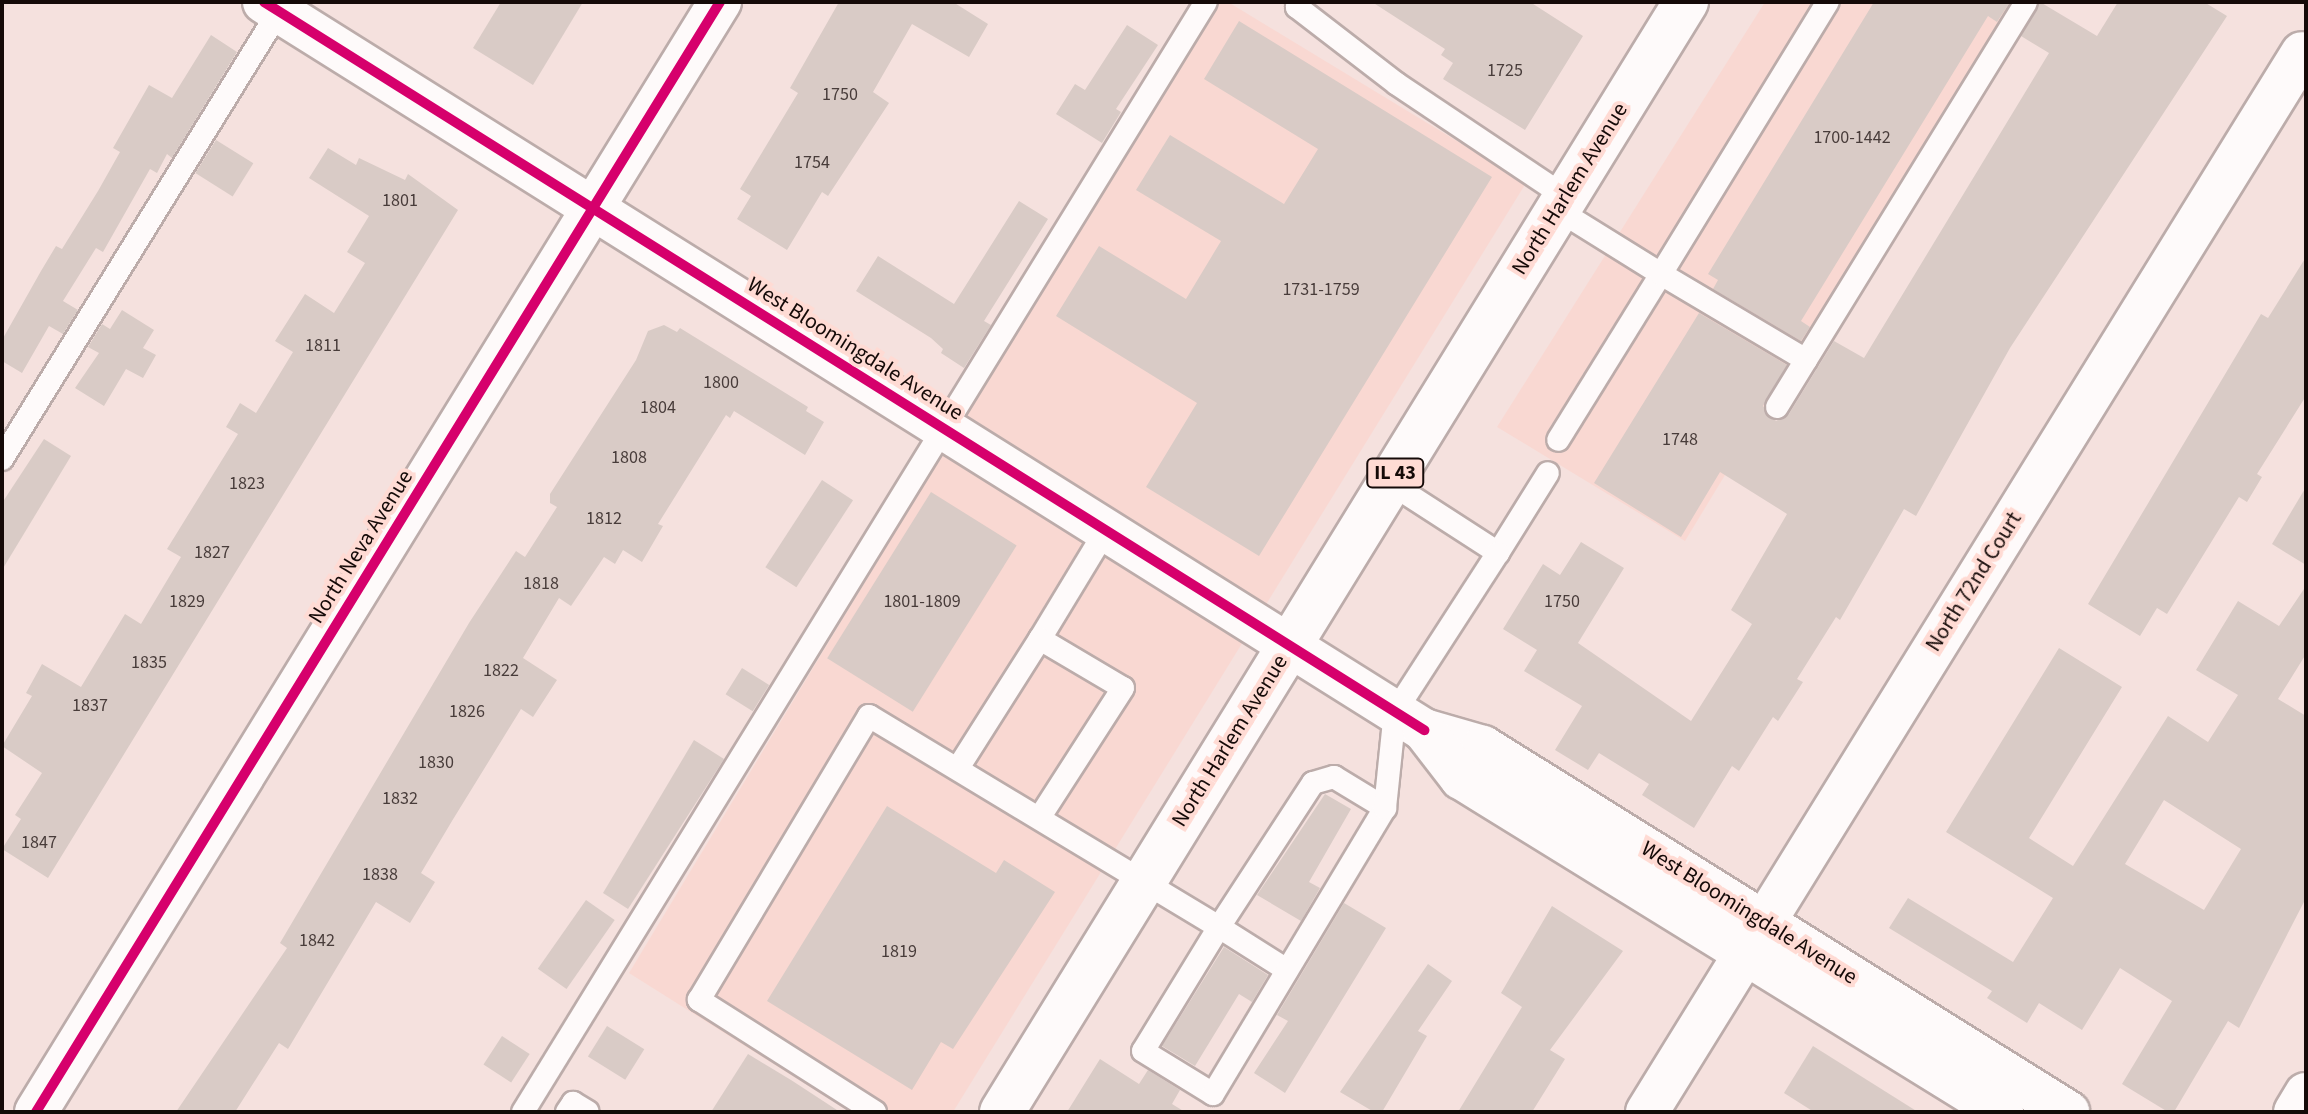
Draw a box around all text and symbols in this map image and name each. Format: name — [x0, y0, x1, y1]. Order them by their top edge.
house number: 1725 — [1487, 60, 1523, 82]
house number: 1750 — [822, 84, 858, 106]
street label: North Harlem Avenue — [1506, 98, 1634, 280]
house number: 1700-1442 — [1813, 127, 1891, 149]
house number: 1754 — [794, 152, 830, 174]
house number: 1801 — [382, 190, 418, 212]
street label: West Bloomingdale Avenue — [742, 272, 968, 426]
house number: 1731-1759 — [1282, 279, 1360, 301]
house number: 1811 — [305, 335, 341, 357]
house number: 1800 — [703, 372, 739, 394]
house number: 1804 — [640, 397, 676, 419]
house number: 1748 — [1662, 429, 1698, 451]
house number: 1808 — [611, 447, 647, 469]
road number: IL 43 — [1365, 457, 1425, 489]
street label: North Neva Avenue — [303, 465, 419, 629]
house number: 1823 — [229, 473, 265, 495]
street label: North 72nd Court — [1921, 507, 2027, 657]
house number: 1812 — [586, 508, 622, 530]
house number: 1827 — [194, 542, 230, 564]
house number: 1818 — [523, 573, 559, 595]
house number: 1829 — [169, 591, 205, 613]
house number: 1801-1809 — [883, 591, 961, 613]
house number: 1750 — [1544, 591, 1580, 613]
street label: North Harlem Avenue — [1166, 650, 1294, 832]
house number: 1835 — [131, 652, 167, 674]
house number: 1822 — [483, 660, 519, 682]
house number: 1837 — [72, 695, 108, 717]
house number: 1826 — [449, 701, 485, 723]
house number: 1830 — [418, 752, 454, 774]
house number: 1832 — [382, 788, 418, 810]
house number: 1847 — [21, 832, 57, 854]
street label: West Bloomingdale Avenue — [1636, 836, 1862, 990]
house number: 1838 — [362, 864, 398, 886]
house number: 1842 — [299, 930, 335, 952]
house number: 1819 — [881, 941, 917, 963]

